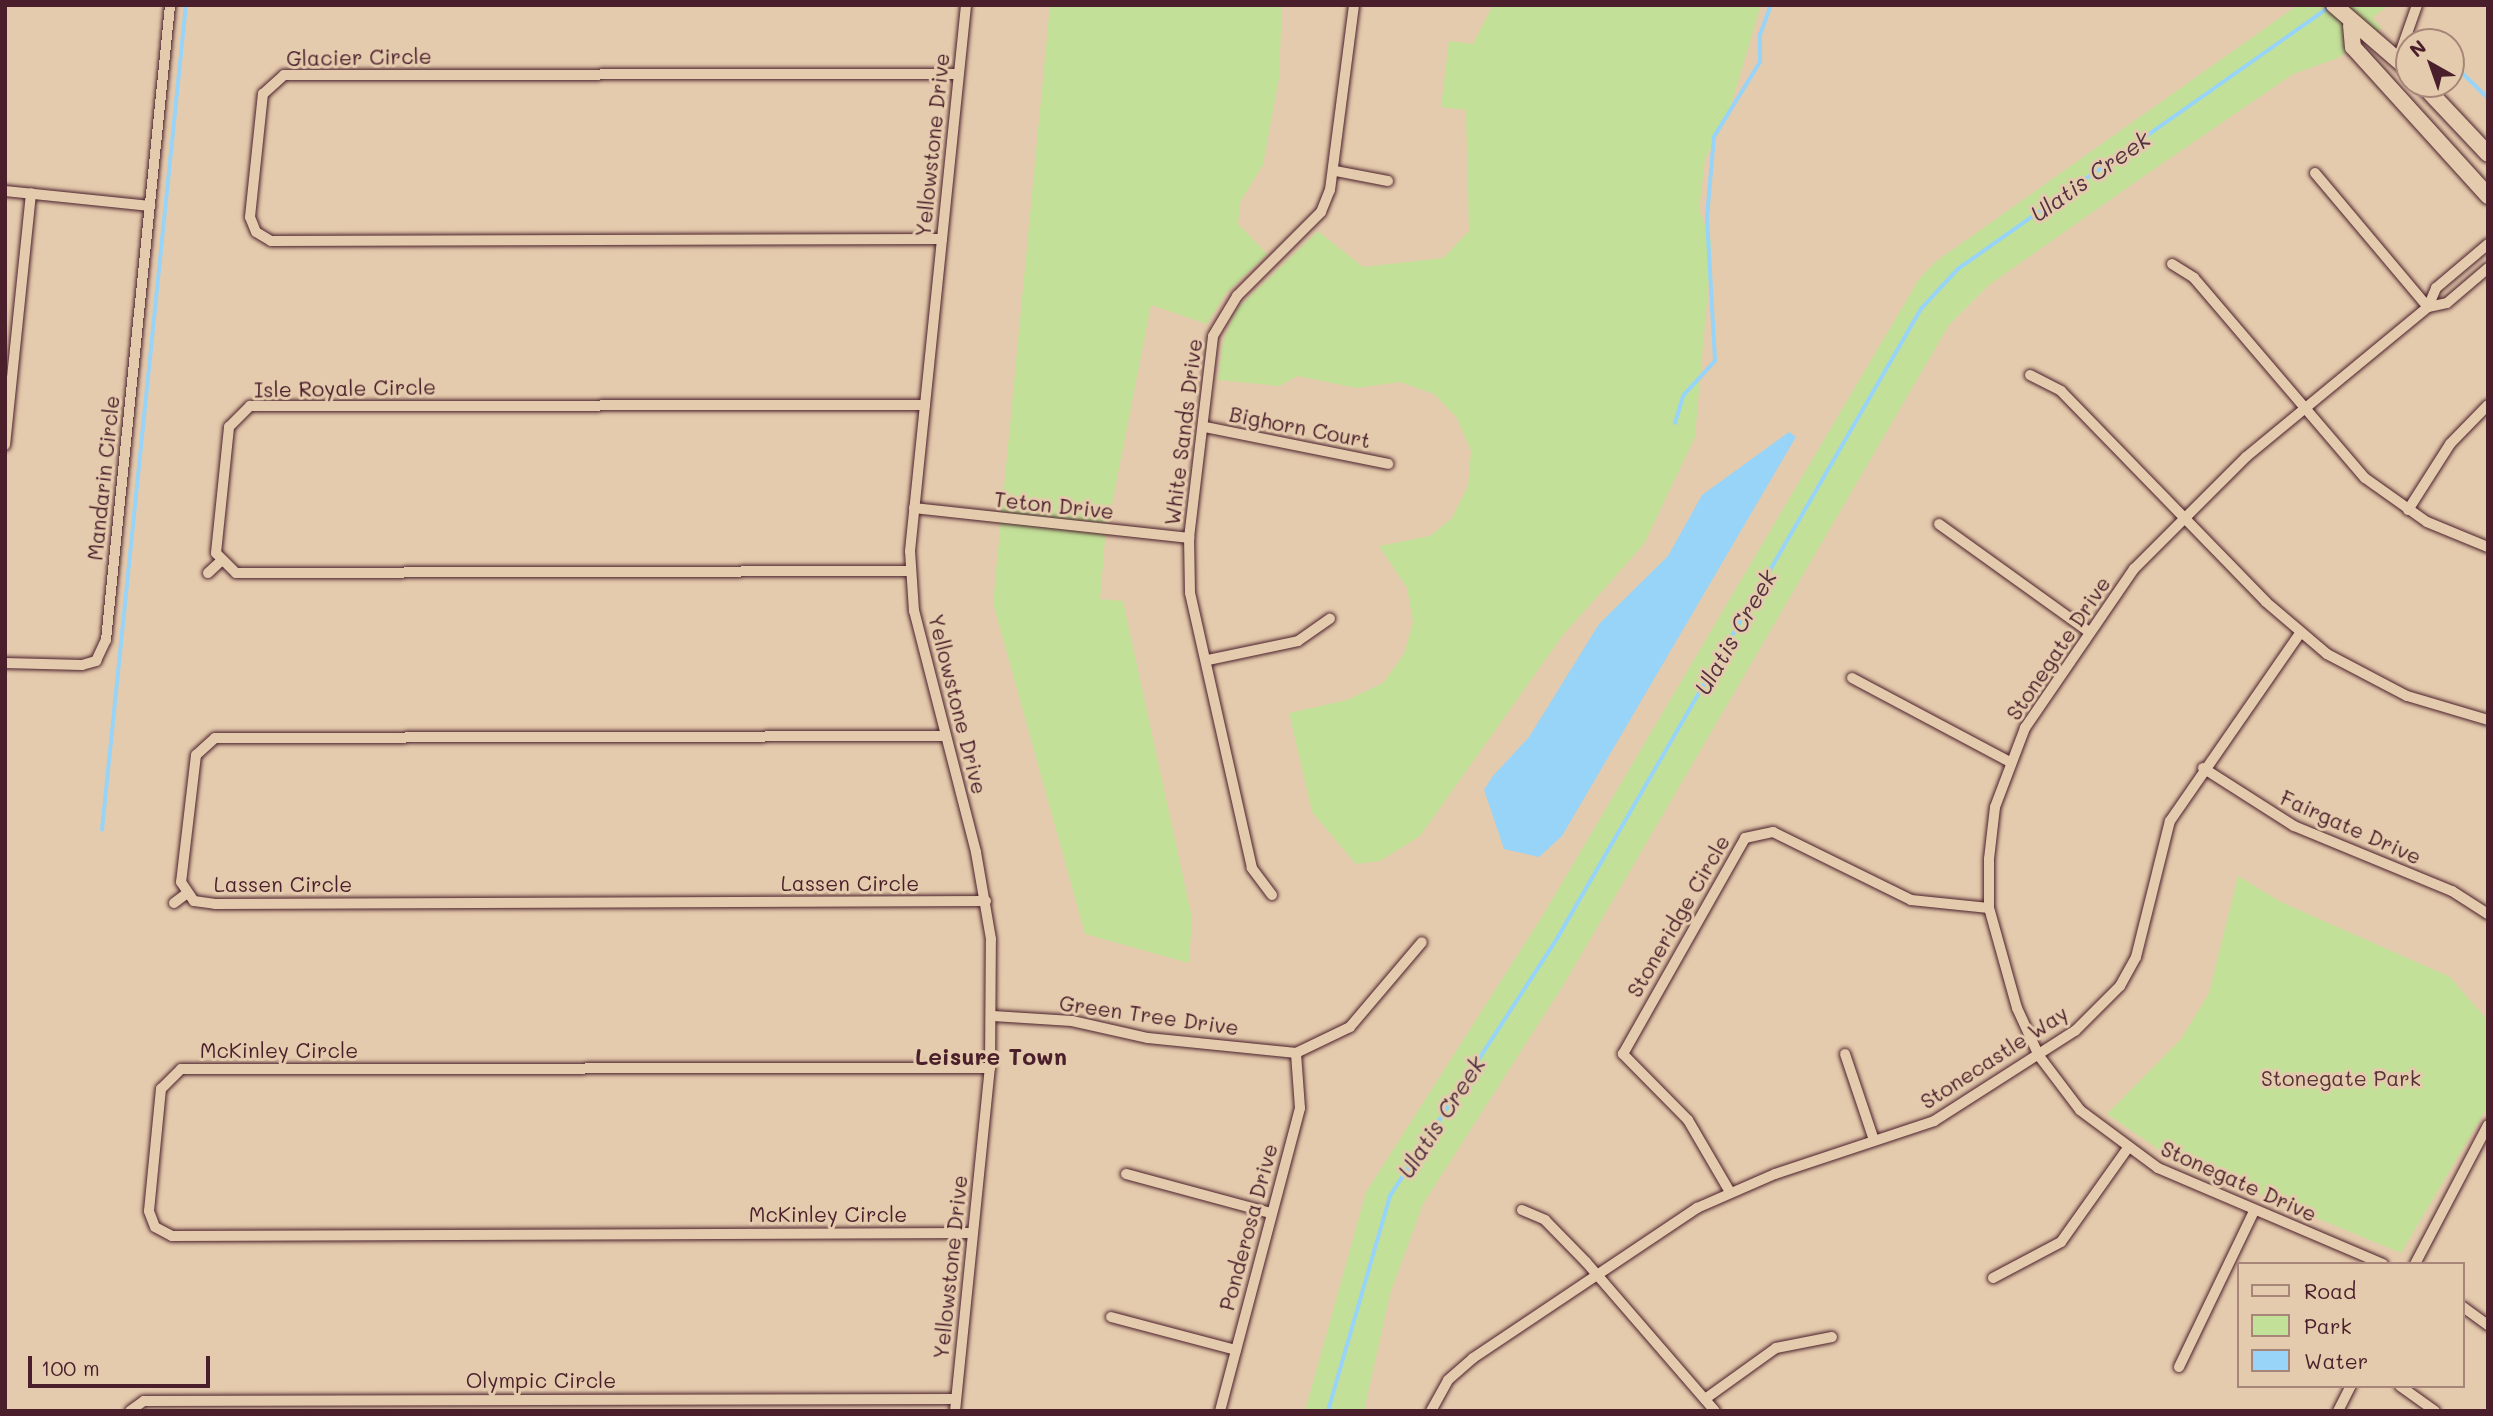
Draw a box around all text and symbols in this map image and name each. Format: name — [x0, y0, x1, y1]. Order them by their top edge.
north arrow — [2395, 28, 2465, 98]
text: N — [2404, 34, 2431, 62]
street label: Glacier Circle — [286, 43, 432, 71]
street label: Yellowstone Drive — [910, 52, 954, 238]
water label: Ulatis Creek — [2025, 125, 2155, 227]
street label: White Sands Drive — [1159, 337, 1207, 527]
street label: Isle Royale Circle — [254, 374, 436, 402]
street label: Mandarin Circle — [82, 394, 124, 562]
street label: Bighorn Court — [1227, 401, 1373, 453]
street label: Teton Drive — [993, 486, 1115, 524]
water label: Ulatis Creek — [1688, 565, 1782, 699]
street label: Stonegate Drive — [2001, 571, 2115, 725]
street label: Yellowstone Drive — [923, 611, 993, 797]
street label: Fairgate Drive — [2277, 785, 2425, 869]
street label: Stoneridge Circle — [1621, 830, 1735, 1002]
street label: Lassen Circle — [781, 870, 919, 896]
street label: Lassen Circle — [214, 871, 352, 897]
street label: Green Tree Drive — [1058, 990, 1240, 1040]
street label: Stonecastle Way — [1916, 1000, 2072, 1114]
street label: McKinley Circle — [200, 1037, 358, 1063]
district label: Leisure Town — [915, 1042, 1067, 1070]
water label: Ulatis Creek — [1391, 1051, 1491, 1183]
park label: Stonegate Park — [2261, 1065, 2421, 1091]
street label: Stonegate Drive — [2157, 1135, 2321, 1227]
street label: Ponderosa Drive — [1214, 1141, 1282, 1313]
street label: Yellowstone Drive — [928, 1174, 972, 1360]
street label: McKinley Circle — [749, 1201, 907, 1227]
legend — [2238, 1262, 2465, 1388]
text: Road — [2304, 1277, 2356, 1304]
text: Park — [2304, 1312, 2352, 1339]
scale bar — [32, 1342, 214, 1386]
text: Water — [2304, 1347, 2368, 1374]
text: 100 m — [41, 1354, 100, 1381]
street label: Olympic Circle — [466, 1367, 616, 1393]

